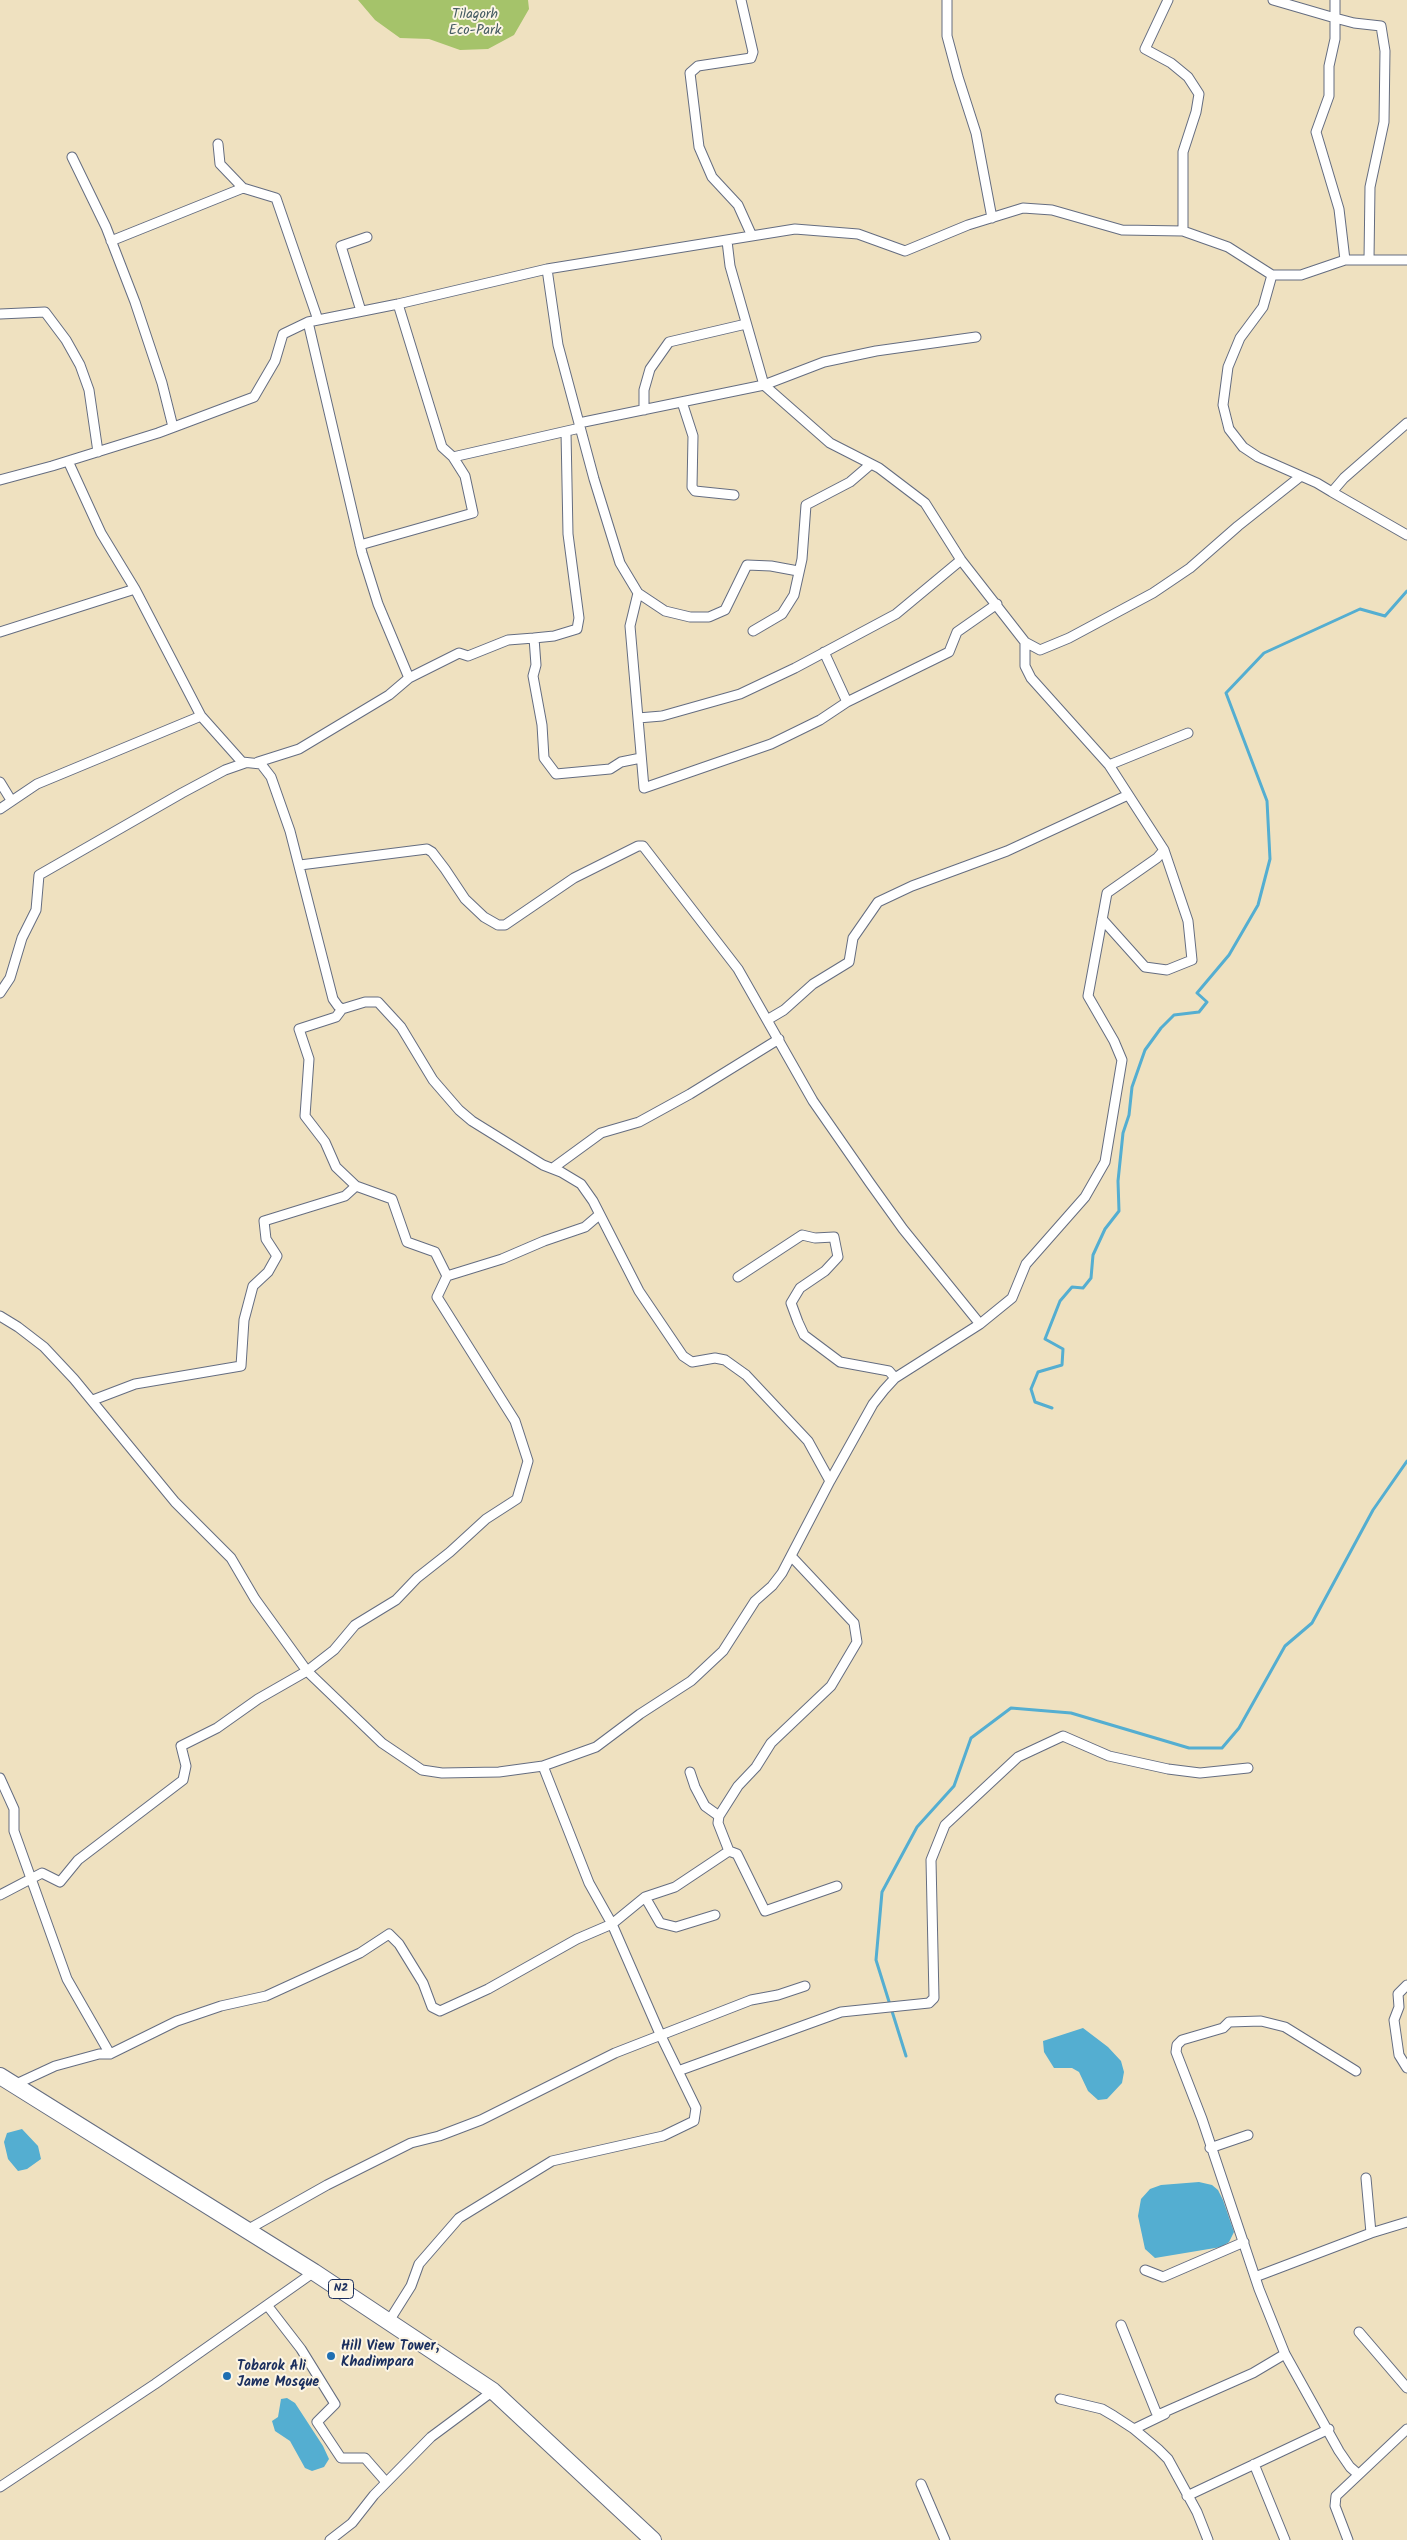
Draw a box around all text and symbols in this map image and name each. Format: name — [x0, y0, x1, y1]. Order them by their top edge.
park label: Tilagorh Eco-Park — [449, 8, 501, 40]
road number: N2 — [328, 2280, 354, 2298]
place label: Hill View Tower, Khadimpara — [341, 2340, 439, 2372]
marker: Hill View Tower, Khadimpara — [325, 2350, 337, 2362]
place label: Tobarok Ali Jame Mosque — [237, 2360, 319, 2392]
marker: Tobarok Ali Jame Mosque — [221, 2370, 233, 2382]

